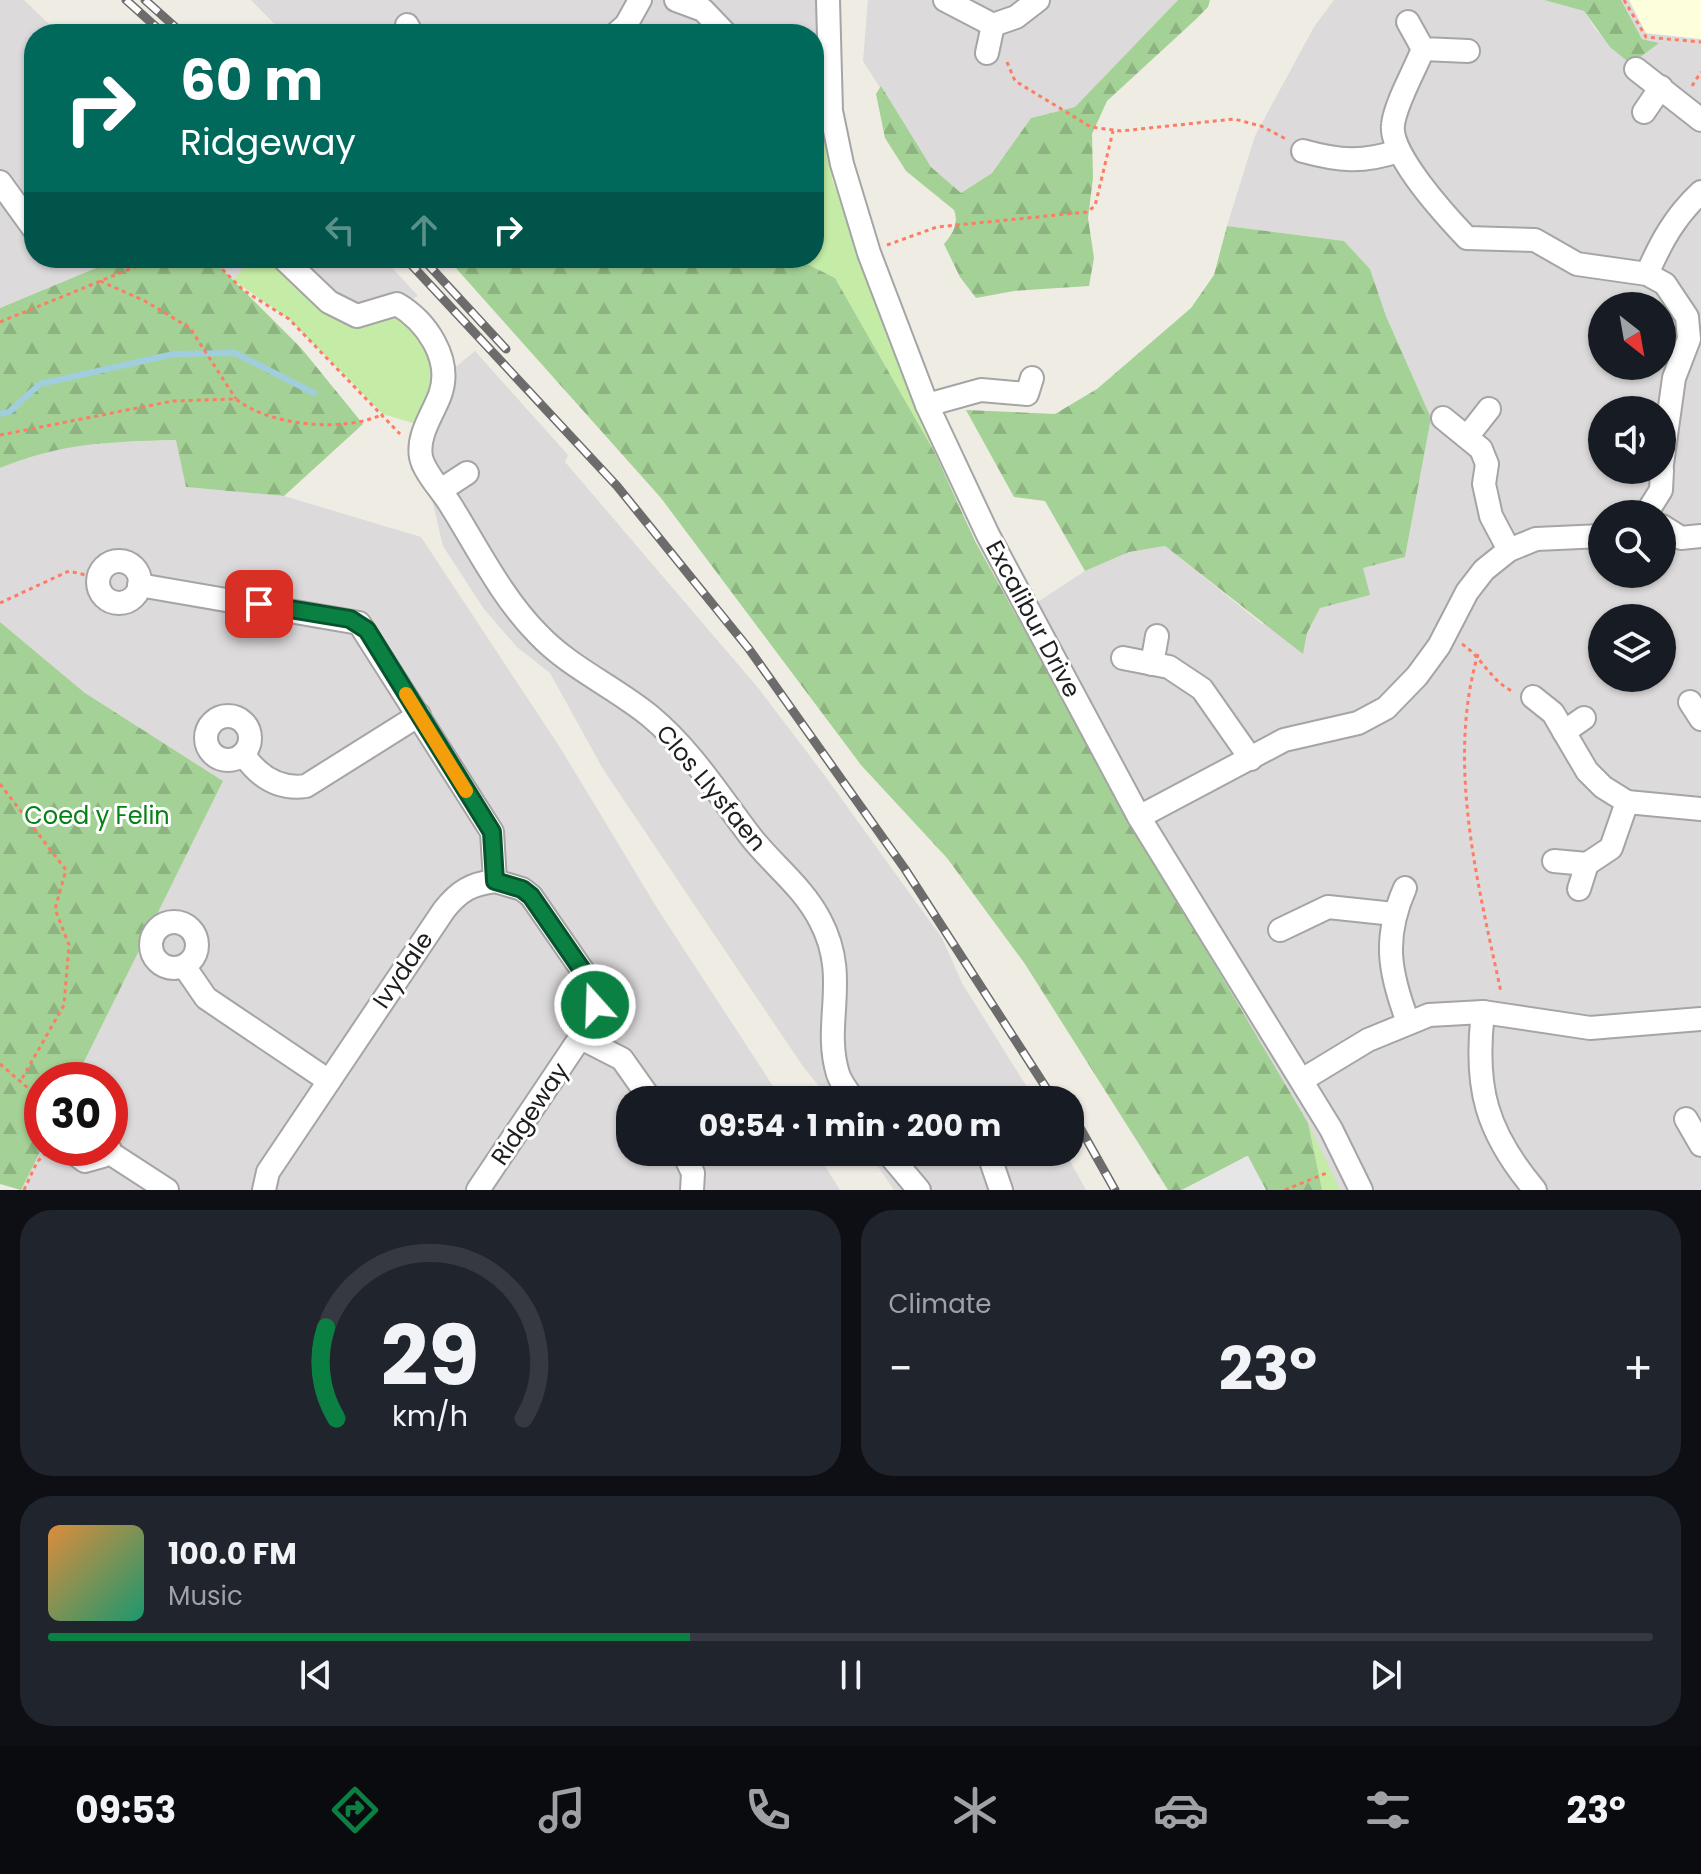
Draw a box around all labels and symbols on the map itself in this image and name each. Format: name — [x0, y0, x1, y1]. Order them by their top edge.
north arrow — [1588, 292, 1676, 380]
street label: Excalibur Drive — [978, 534, 1089, 703]
pin — [225, 570, 293, 638]
street label: Clos Llysfaen — [649, 718, 774, 858]
park label: Coed y Felin — [24, 799, 170, 832]
street label: Ivydale — [365, 925, 440, 1015]
position arrow — [553, 963, 637, 1047]
street label: Ridgeway — [483, 1055, 576, 1172]
speed limit sign: 30 — [24, 1062, 128, 1166]

